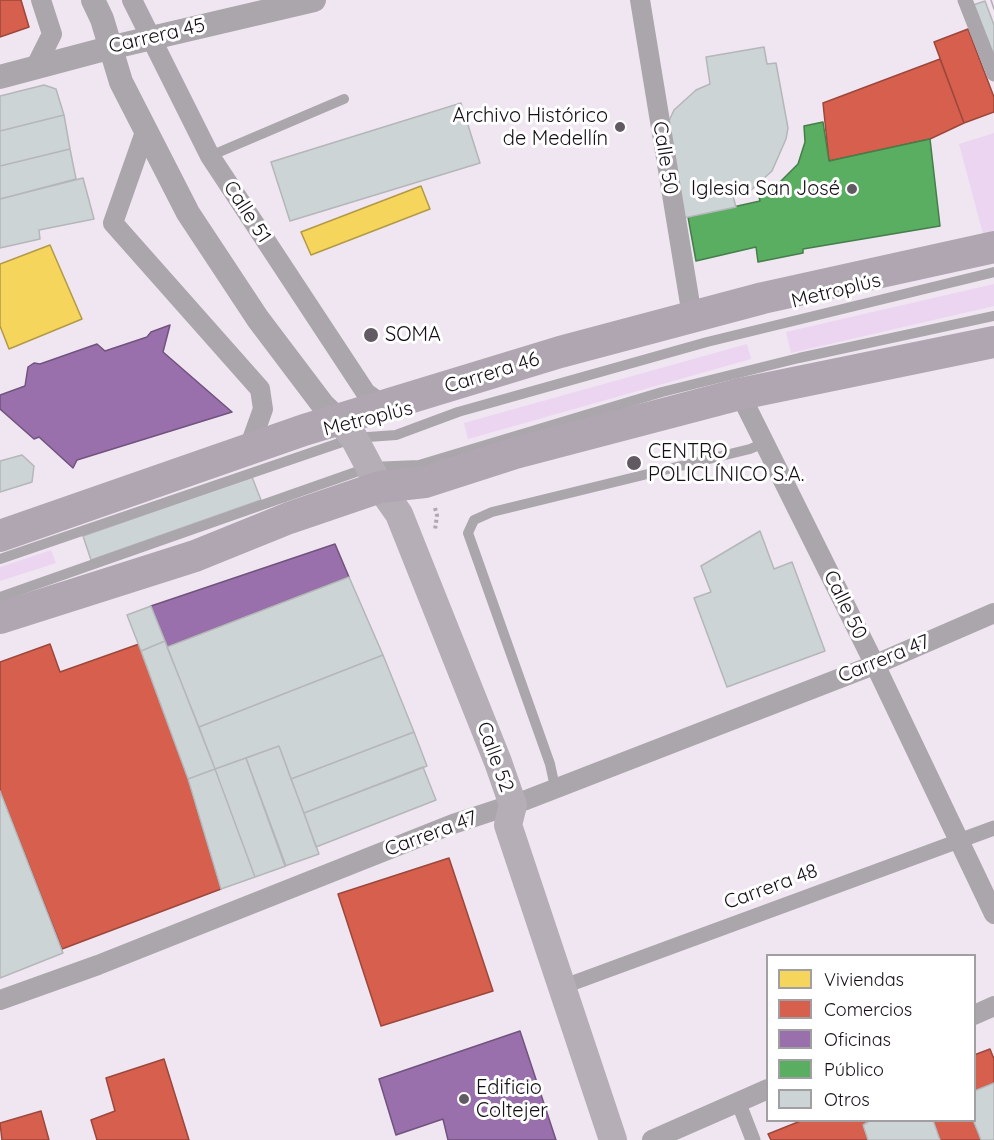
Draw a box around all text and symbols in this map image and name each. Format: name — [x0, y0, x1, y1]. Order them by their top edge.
street label: Carrera 45 — [107, 13, 207, 59]
place label: Archivo Histórico de Medellín — [452, 104, 608, 151]
marker: Archivo Histórico de Medellín — [613, 120, 627, 134]
street label: Calle 50 — [647, 120, 683, 196]
street label: Calle 51 — [218, 176, 276, 248]
place label: Iglesia San José — [691, 177, 840, 201]
marker: Iglesia San José — [845, 182, 859, 196]
street label: Metroplús — [789, 268, 883, 314]
place label: SOMA — [385, 323, 441, 347]
marker: SOMA — [362, 326, 380, 344]
street label: Carrera 46 — [442, 347, 542, 399]
street label: Metroplús — [321, 396, 415, 442]
place label: CENTRO POLICLÍNICO S.A. — [648, 440, 804, 487]
marker: CENTRO POLICLÍNICO S.A. — [625, 454, 643, 472]
street label: Calle 50 — [818, 567, 872, 643]
street label: Carrera 47 — [835, 630, 933, 688]
street label: Calle 52 — [471, 719, 519, 795]
street label: Carrera 47 — [381, 806, 481, 862]
street label: Carrera 48 — [721, 859, 821, 915]
legend — [766, 954, 976, 1122]
text: Viviendas — [824, 968, 904, 991]
text: Comercios — [824, 998, 912, 1021]
text: Oficinas — [824, 1028, 891, 1051]
text: Público — [824, 1058, 884, 1081]
place label: Edificio Coltejer — [476, 1076, 548, 1123]
text: Otros — [824, 1088, 870, 1111]
marker: Edificio Coltejer — [457, 1092, 471, 1106]

